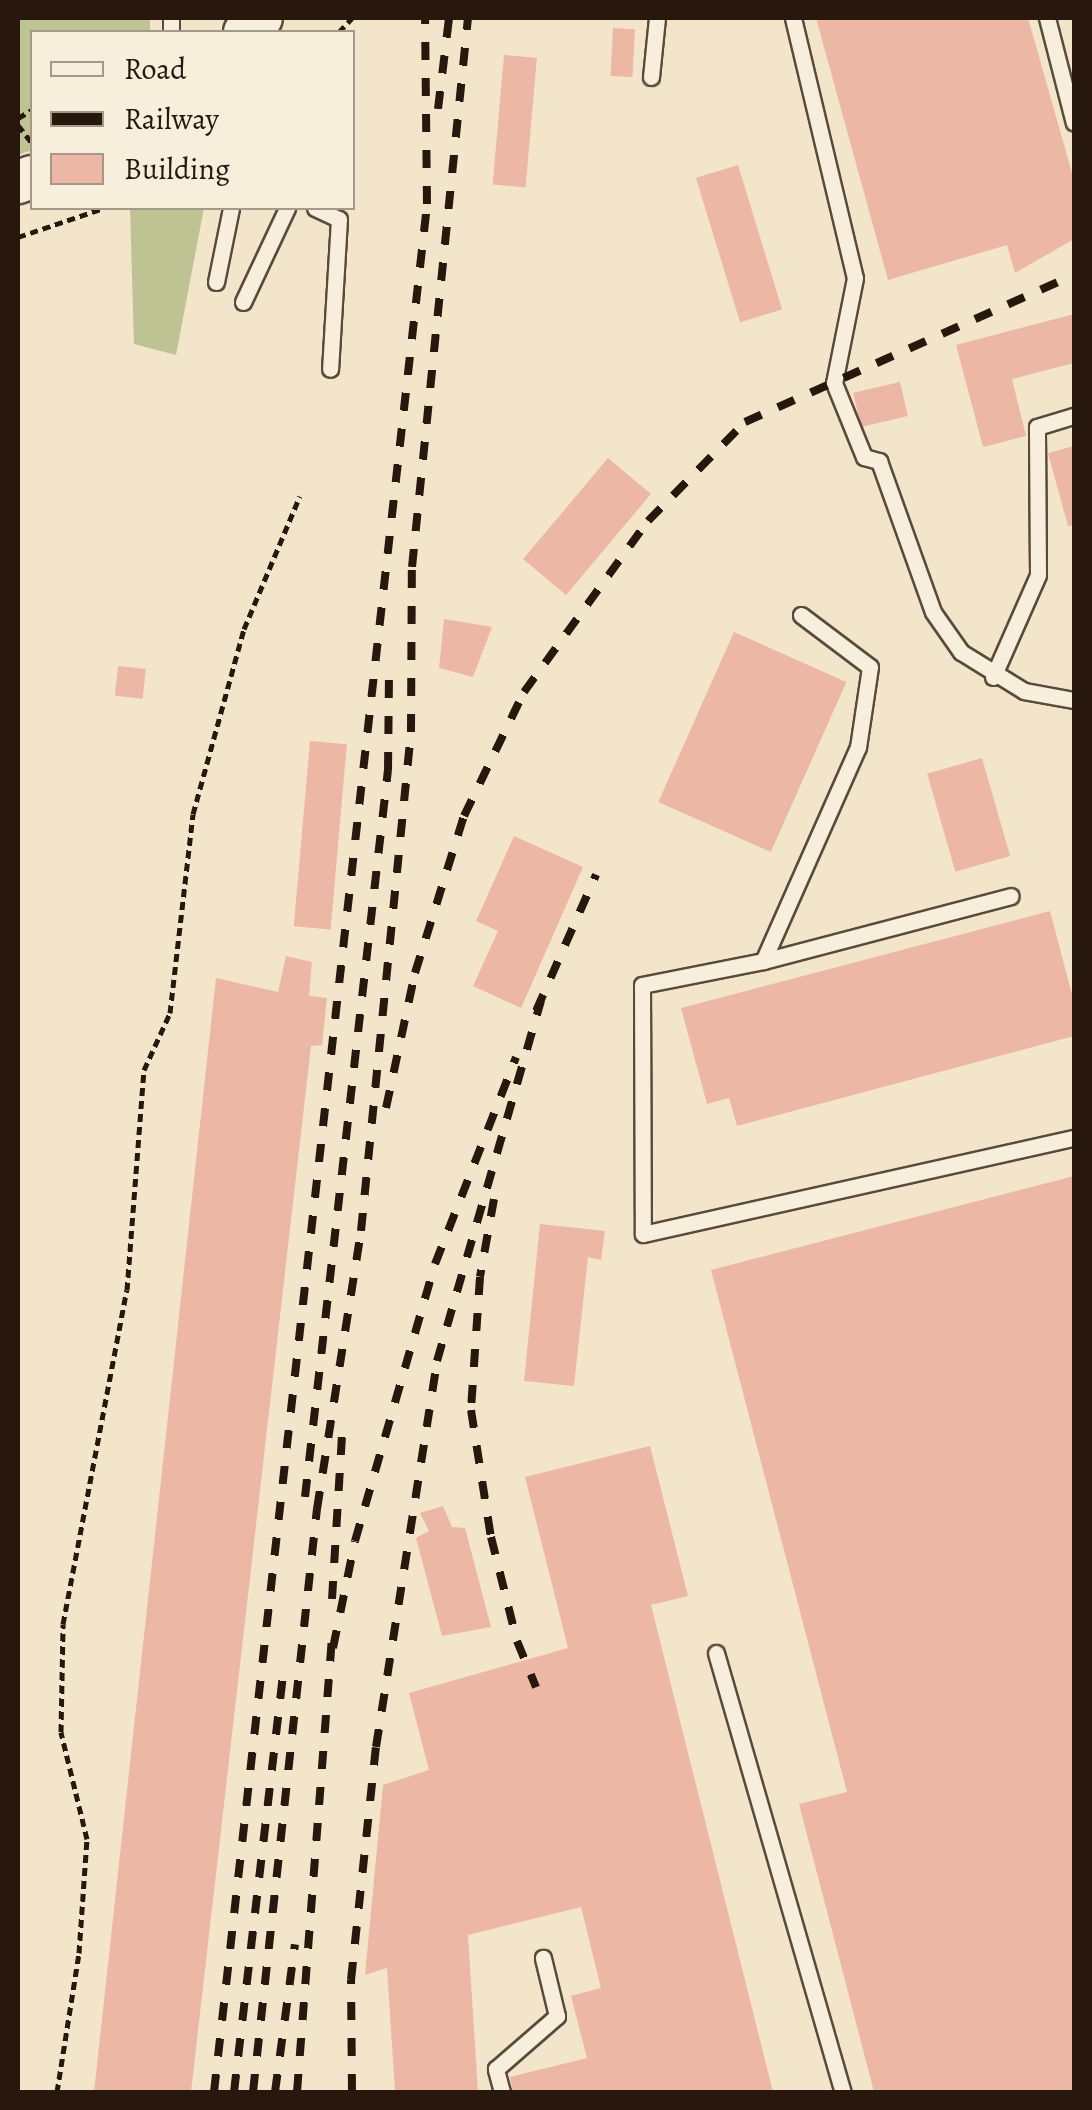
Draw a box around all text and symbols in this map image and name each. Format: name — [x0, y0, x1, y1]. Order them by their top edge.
legend — [30, 30, 355, 210]
text: Road — [124, 49, 186, 89]
text: Railway — [124, 99, 219, 139]
text: Building — [124, 149, 230, 189]

